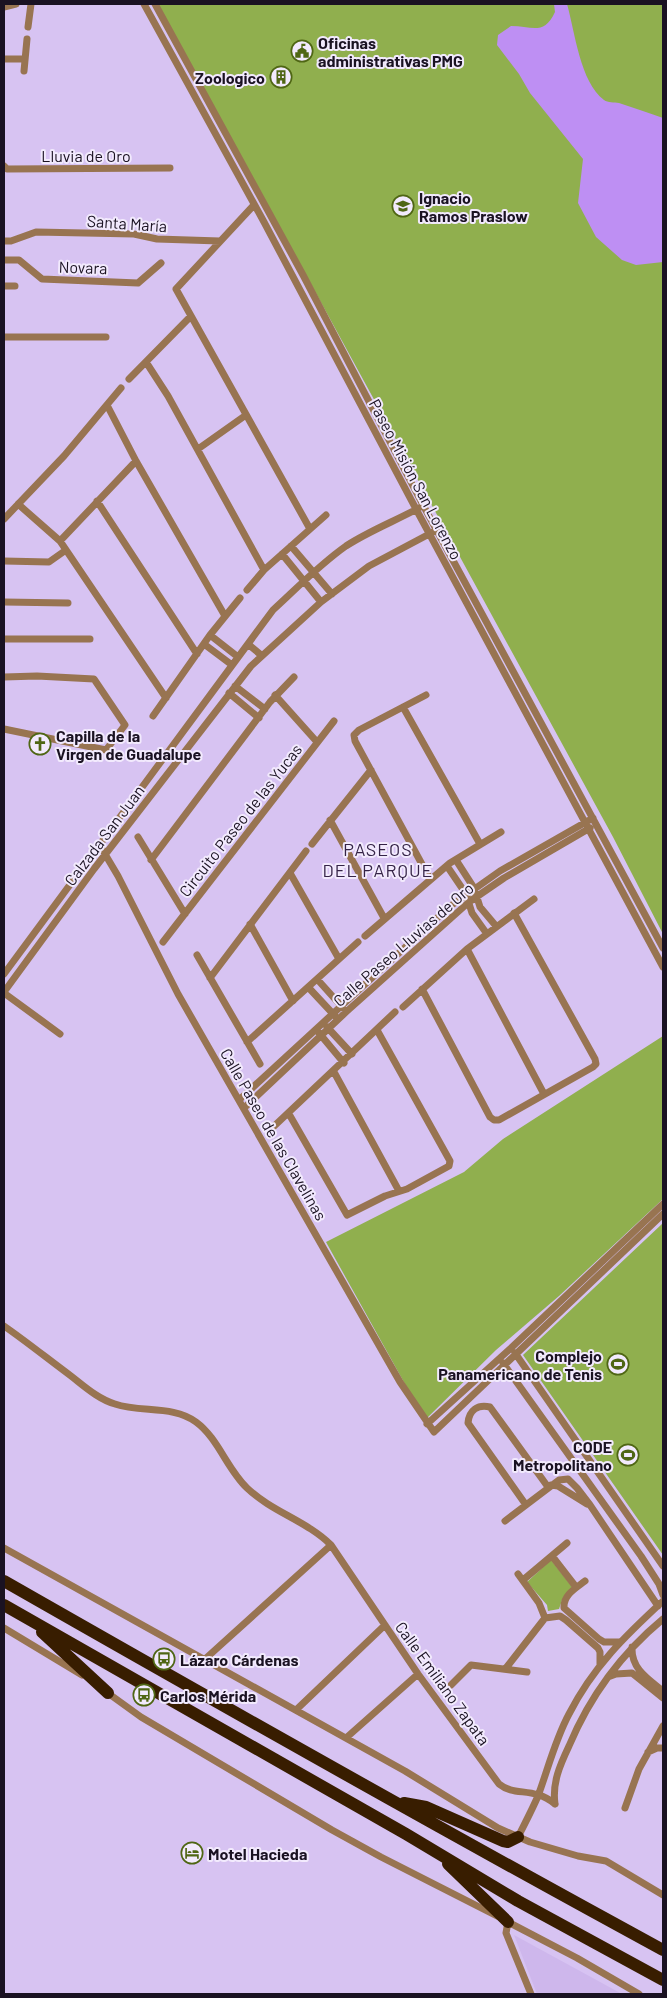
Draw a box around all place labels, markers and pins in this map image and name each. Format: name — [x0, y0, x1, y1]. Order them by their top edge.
place label: Oficinas administrativas PMG — [318, 33, 463, 70]
public building icon: Oficinas administrativas PMG — [290, 39, 314, 63]
building icon: Zoologico — [269, 65, 293, 89]
place label: Zoologico — [195, 68, 265, 87]
place label: Ignacio Ramos Praslow — [419, 188, 528, 225]
school or university icon: Ignacio Ramos Praslow — [391, 194, 415, 218]
place label: Capilla de la Virgen de Guadalupe — [56, 726, 201, 763]
church icon: Capilla de la Virgen de Guadalupe — [28, 732, 52, 756]
place label: Complejo Panamericano de Tenis — [438, 1346, 602, 1383]
sports icon: Complejo Panamericano de Tenis — [606, 1352, 630, 1376]
place label: CODE Metropolitano — [513, 1437, 612, 1474]
sports icon: CODE Metropolitano — [616, 1443, 640, 1467]
bus stop icon: Lázaro Cárdenas — [152, 1647, 176, 1671]
place label: Lázaro Cárdenas — [180, 1650, 299, 1669]
bus stop icon: Carlos Mérida — [132, 1683, 156, 1707]
place label: Carlos Mérida — [160, 1686, 256, 1705]
hotel icon: Motel Hacieda — [180, 1841, 204, 1865]
place label: Motel Hacieda — [208, 1844, 307, 1863]

